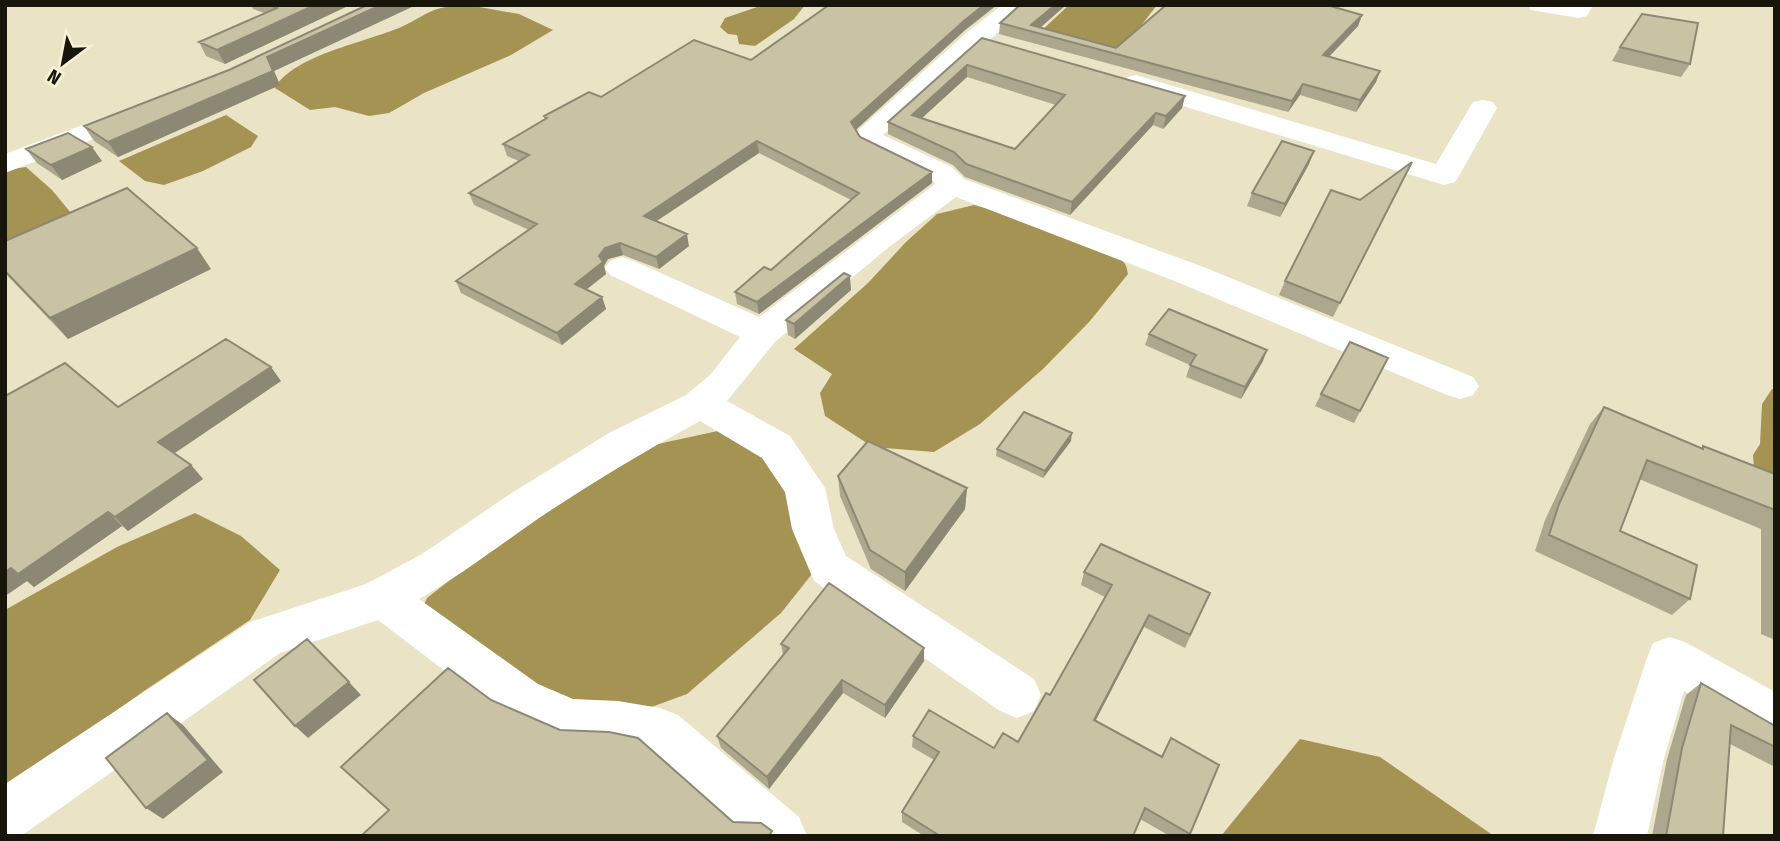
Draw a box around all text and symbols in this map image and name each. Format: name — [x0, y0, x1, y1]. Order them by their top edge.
north arrow — [28, 28, 98, 98]
text: N — [43, 64, 65, 90]

